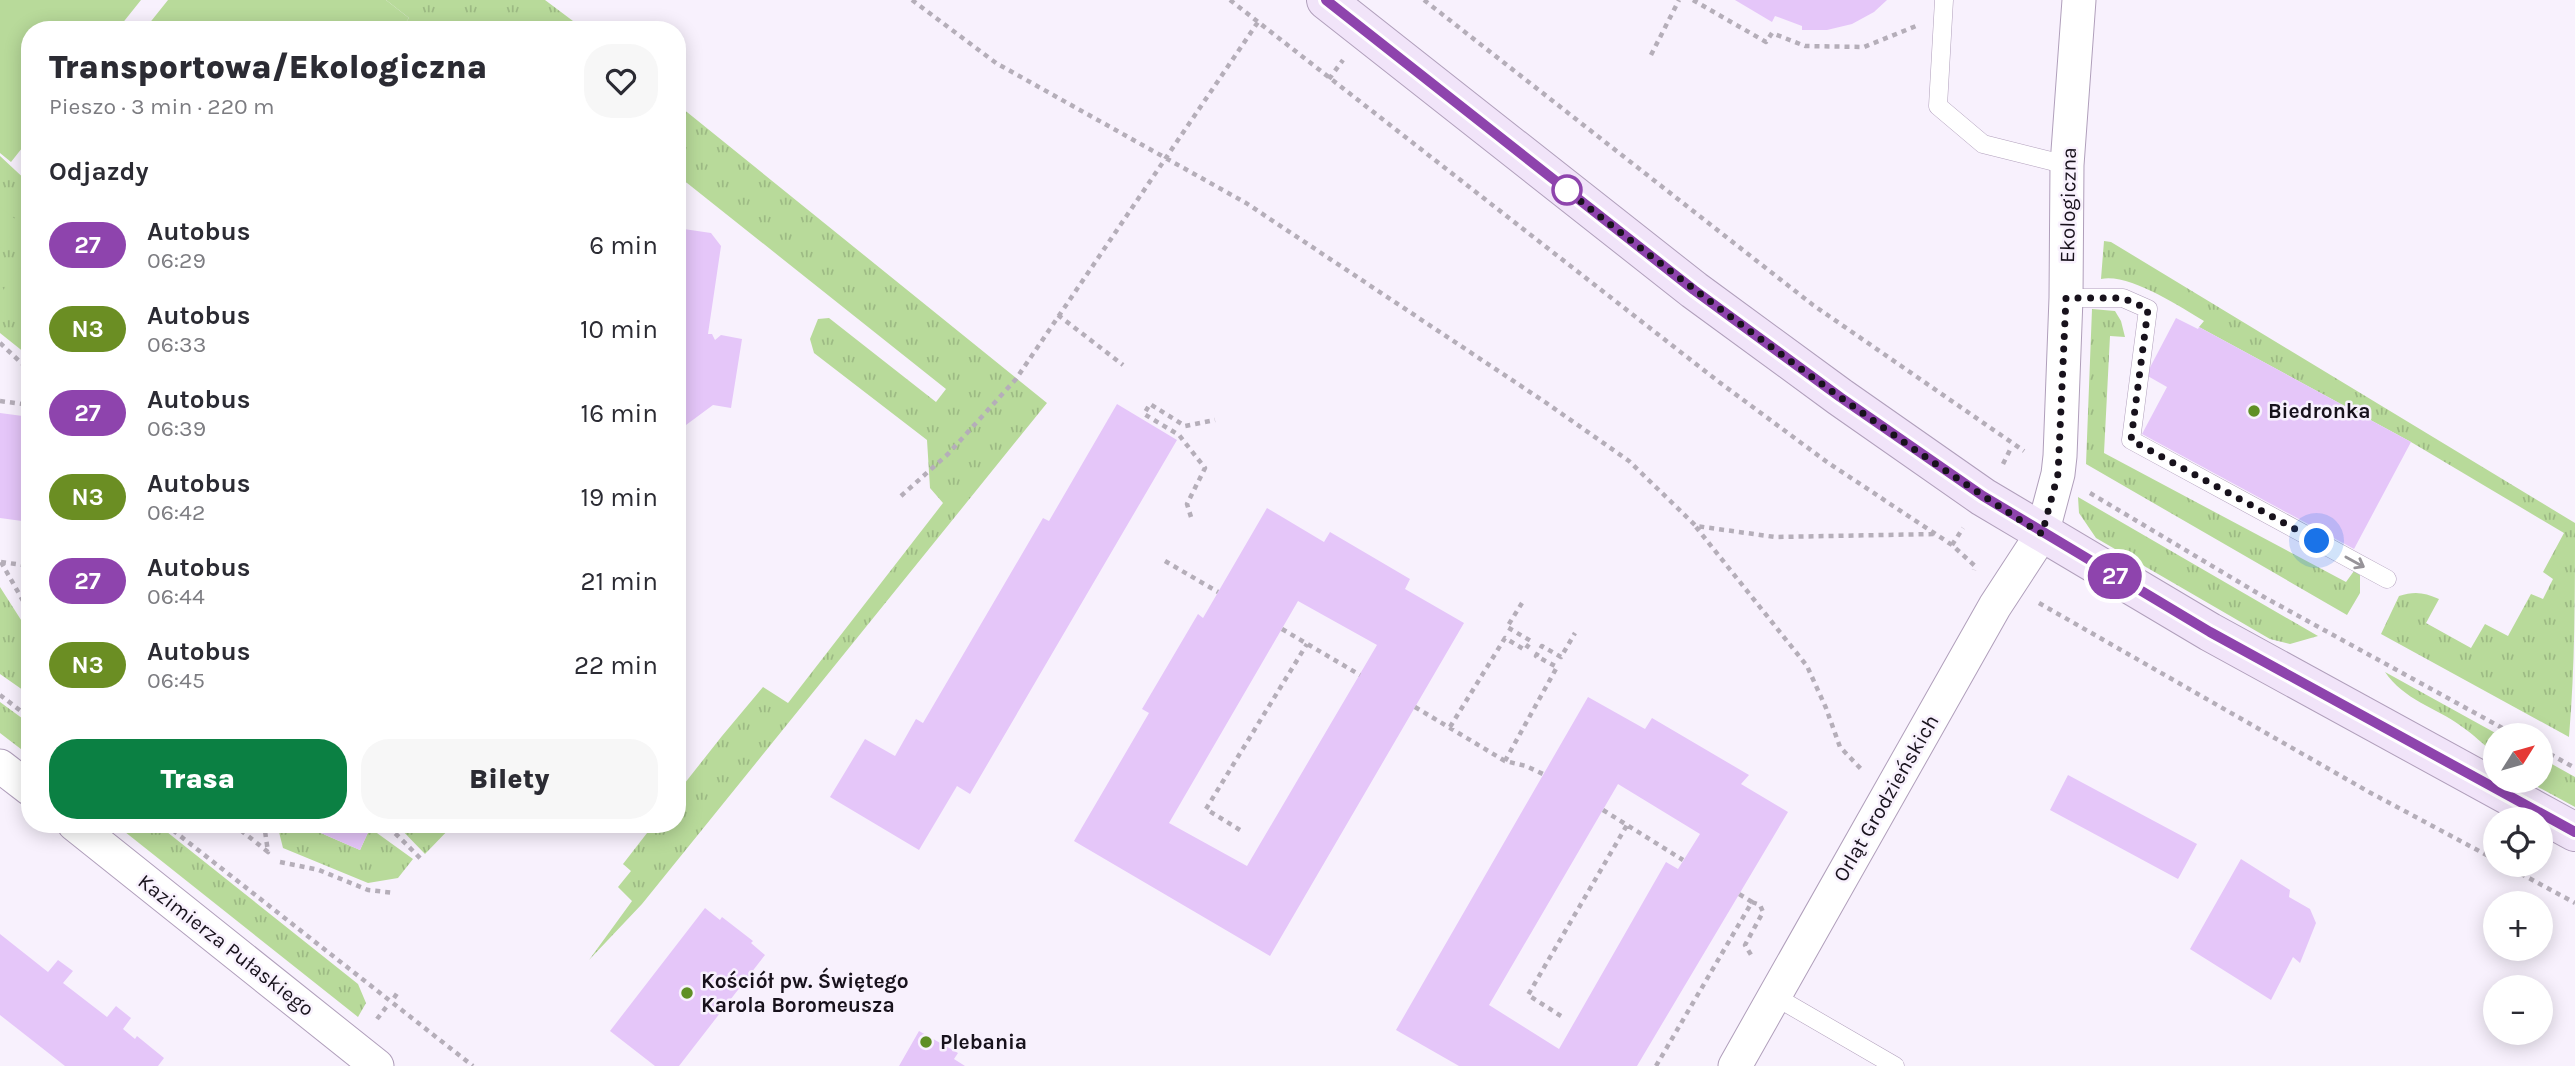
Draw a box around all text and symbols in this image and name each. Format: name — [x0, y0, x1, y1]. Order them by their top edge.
button: heart — [584, 44, 658, 118]
text: Transportowa/Ekologiczna — [49, 48, 487, 86]
text: Pieszo · 3 min · 220 m — [49, 93, 275, 120]
street label: Ekologiczna — [2055, 147, 2081, 263]
text: Odjazdy — [49, 156, 149, 187]
unlabelled marker — [1552, 175, 1582, 205]
text: Autobus — [147, 216, 251, 247]
text: 6 min — [589, 230, 658, 261]
text: 27 — [74, 231, 101, 259]
text: 06:29 — [147, 247, 206, 274]
text: Autobus — [147, 300, 251, 331]
text: 10 min — [580, 314, 658, 345]
text: N3 — [71, 315, 104, 343]
text: 06:33 — [147, 331, 206, 358]
text: Autobus — [147, 384, 251, 415]
text: 16 min — [581, 398, 658, 429]
text: 27 — [74, 399, 101, 427]
place label: Biedronka — [2268, 399, 2370, 423]
marker: Biedronka — [2246, 403, 2262, 419]
text: 06:39 — [147, 415, 206, 442]
text: Autobus — [147, 468, 251, 499]
text: 19 min — [580, 482, 658, 513]
text: N3 — [71, 483, 104, 511]
text: 06:42 — [147, 499, 205, 526]
your location — [2299, 523, 2334, 558]
text: Autobus — [147, 552, 251, 583]
line badge: 27 — [2084, 553, 2146, 599]
one-way arrow — [2344, 556, 2365, 569]
text: 27 — [2102, 562, 2128, 590]
text: 21 min — [580, 566, 658, 597]
text: 27 — [74, 567, 101, 595]
text: 06:44 — [147, 583, 205, 610]
text: Autobus — [147, 636, 251, 667]
text: 22 min — [574, 650, 658, 681]
text: N3 — [71, 651, 104, 679]
text: 06:45 — [147, 667, 205, 694]
street label: Orląt Grodzieńskich — [1828, 710, 1944, 886]
north arrow — [2483, 723, 2553, 793]
map controls — [2483, 723, 2553, 1045]
button: Trasa — [49, 739, 347, 819]
button: Bilety — [361, 739, 658, 819]
button: locate — [2483, 807, 2553, 877]
street label: Kazimierza Pułaskiego — [133, 869, 319, 1021]
button: + — [2483, 891, 2553, 961]
place label: Kościół pw. Świętego Karola Boromeusza — [701, 967, 909, 1017]
button: − — [2483, 975, 2553, 1045]
marker: Kościół pw. Świętego Karola Boromeusza — [679, 985, 695, 1001]
place label: Plebania — [940, 1030, 1027, 1054]
marker: Plebania — [918, 1034, 934, 1050]

